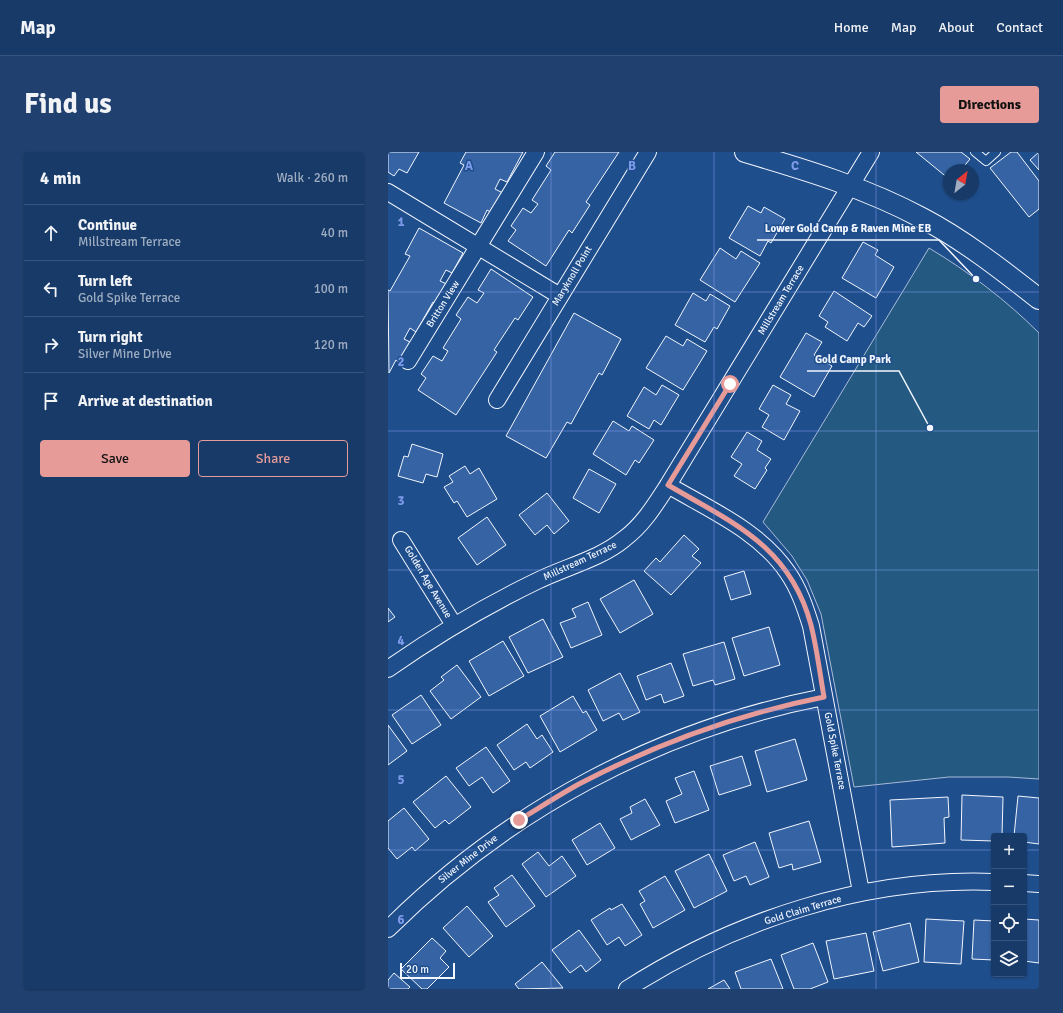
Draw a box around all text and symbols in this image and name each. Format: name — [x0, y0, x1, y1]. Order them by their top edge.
text: Map — [20, 16, 56, 40]
text: Home — [834, 19, 869, 36]
text: Map — [891, 19, 916, 36]
text: About — [938, 19, 974, 36]
text: Contact — [996, 19, 1043, 36]
button: Directions — [940, 86, 1039, 123]
text: Find us — [24, 87, 112, 121]
text: A — [465, 158, 474, 174]
text: B — [628, 158, 636, 174]
text: C — [791, 158, 799, 174]
north arrow — [943, 164, 979, 200]
text: 4 min — [40, 168, 81, 189]
text: Walk · 260 m — [277, 170, 348, 186]
text: 1 — [397, 214, 405, 230]
text: Continue — [78, 216, 137, 234]
callout: Lower Gold Camp & Raven Mine EB — [757, 217, 939, 240]
icon: ahead — [40, 222, 62, 244]
text: Lower Gold Camp & Raven Mine EB — [765, 222, 931, 235]
text: 40 m — [321, 225, 348, 241]
text: Millstream Terrace — [78, 234, 181, 250]
street label: Maryknoll Point — [549, 243, 595, 308]
street label: Millstream Terrace — [755, 263, 807, 337]
text: Turn left — [78, 272, 132, 290]
icon: left — [40, 278, 62, 300]
street label: Britton View — [424, 278, 462, 330]
text: 100 m — [314, 281, 348, 297]
text: Gold Spike Terrace — [78, 290, 180, 306]
text: Turn right — [78, 328, 143, 346]
icon: right — [40, 334, 62, 356]
text: 120 m — [314, 337, 348, 353]
text: Silver Mine Drive — [78, 346, 172, 362]
callout: Gold Camp Park — [807, 348, 899, 371]
text: Gold Camp Park — [815, 353, 891, 366]
text: 2 — [397, 354, 405, 370]
route start — [721, 375, 739, 393]
icon: arrive — [40, 390, 62, 412]
text: Arrive at destination — [78, 392, 213, 410]
button: Save — [40, 440, 190, 477]
button: Share — [198, 440, 348, 477]
text: 3 — [397, 493, 405, 509]
street label: Millstream Terrace — [542, 539, 618, 583]
street label: Golden Age Avenue — [402, 544, 454, 620]
text: 4 — [397, 633, 405, 649]
street label: Gold Spike Terrace — [822, 711, 848, 791]
text: 5 — [397, 772, 405, 788]
route end — [510, 811, 528, 829]
street label: Silver Mine Drive — [436, 832, 500, 886]
map controls — [991, 833, 1027, 977]
button: + — [991, 833, 1027, 869]
button: − — [991, 869, 1027, 905]
street label: Gold Claim Terrace — [763, 893, 843, 927]
button: locate — [991, 905, 1027, 941]
text: 6 — [397, 912, 405, 928]
button: layers — [991, 941, 1027, 977]
scale bar — [400, 961, 455, 980]
text: 20 m — [406, 963, 429, 976]

